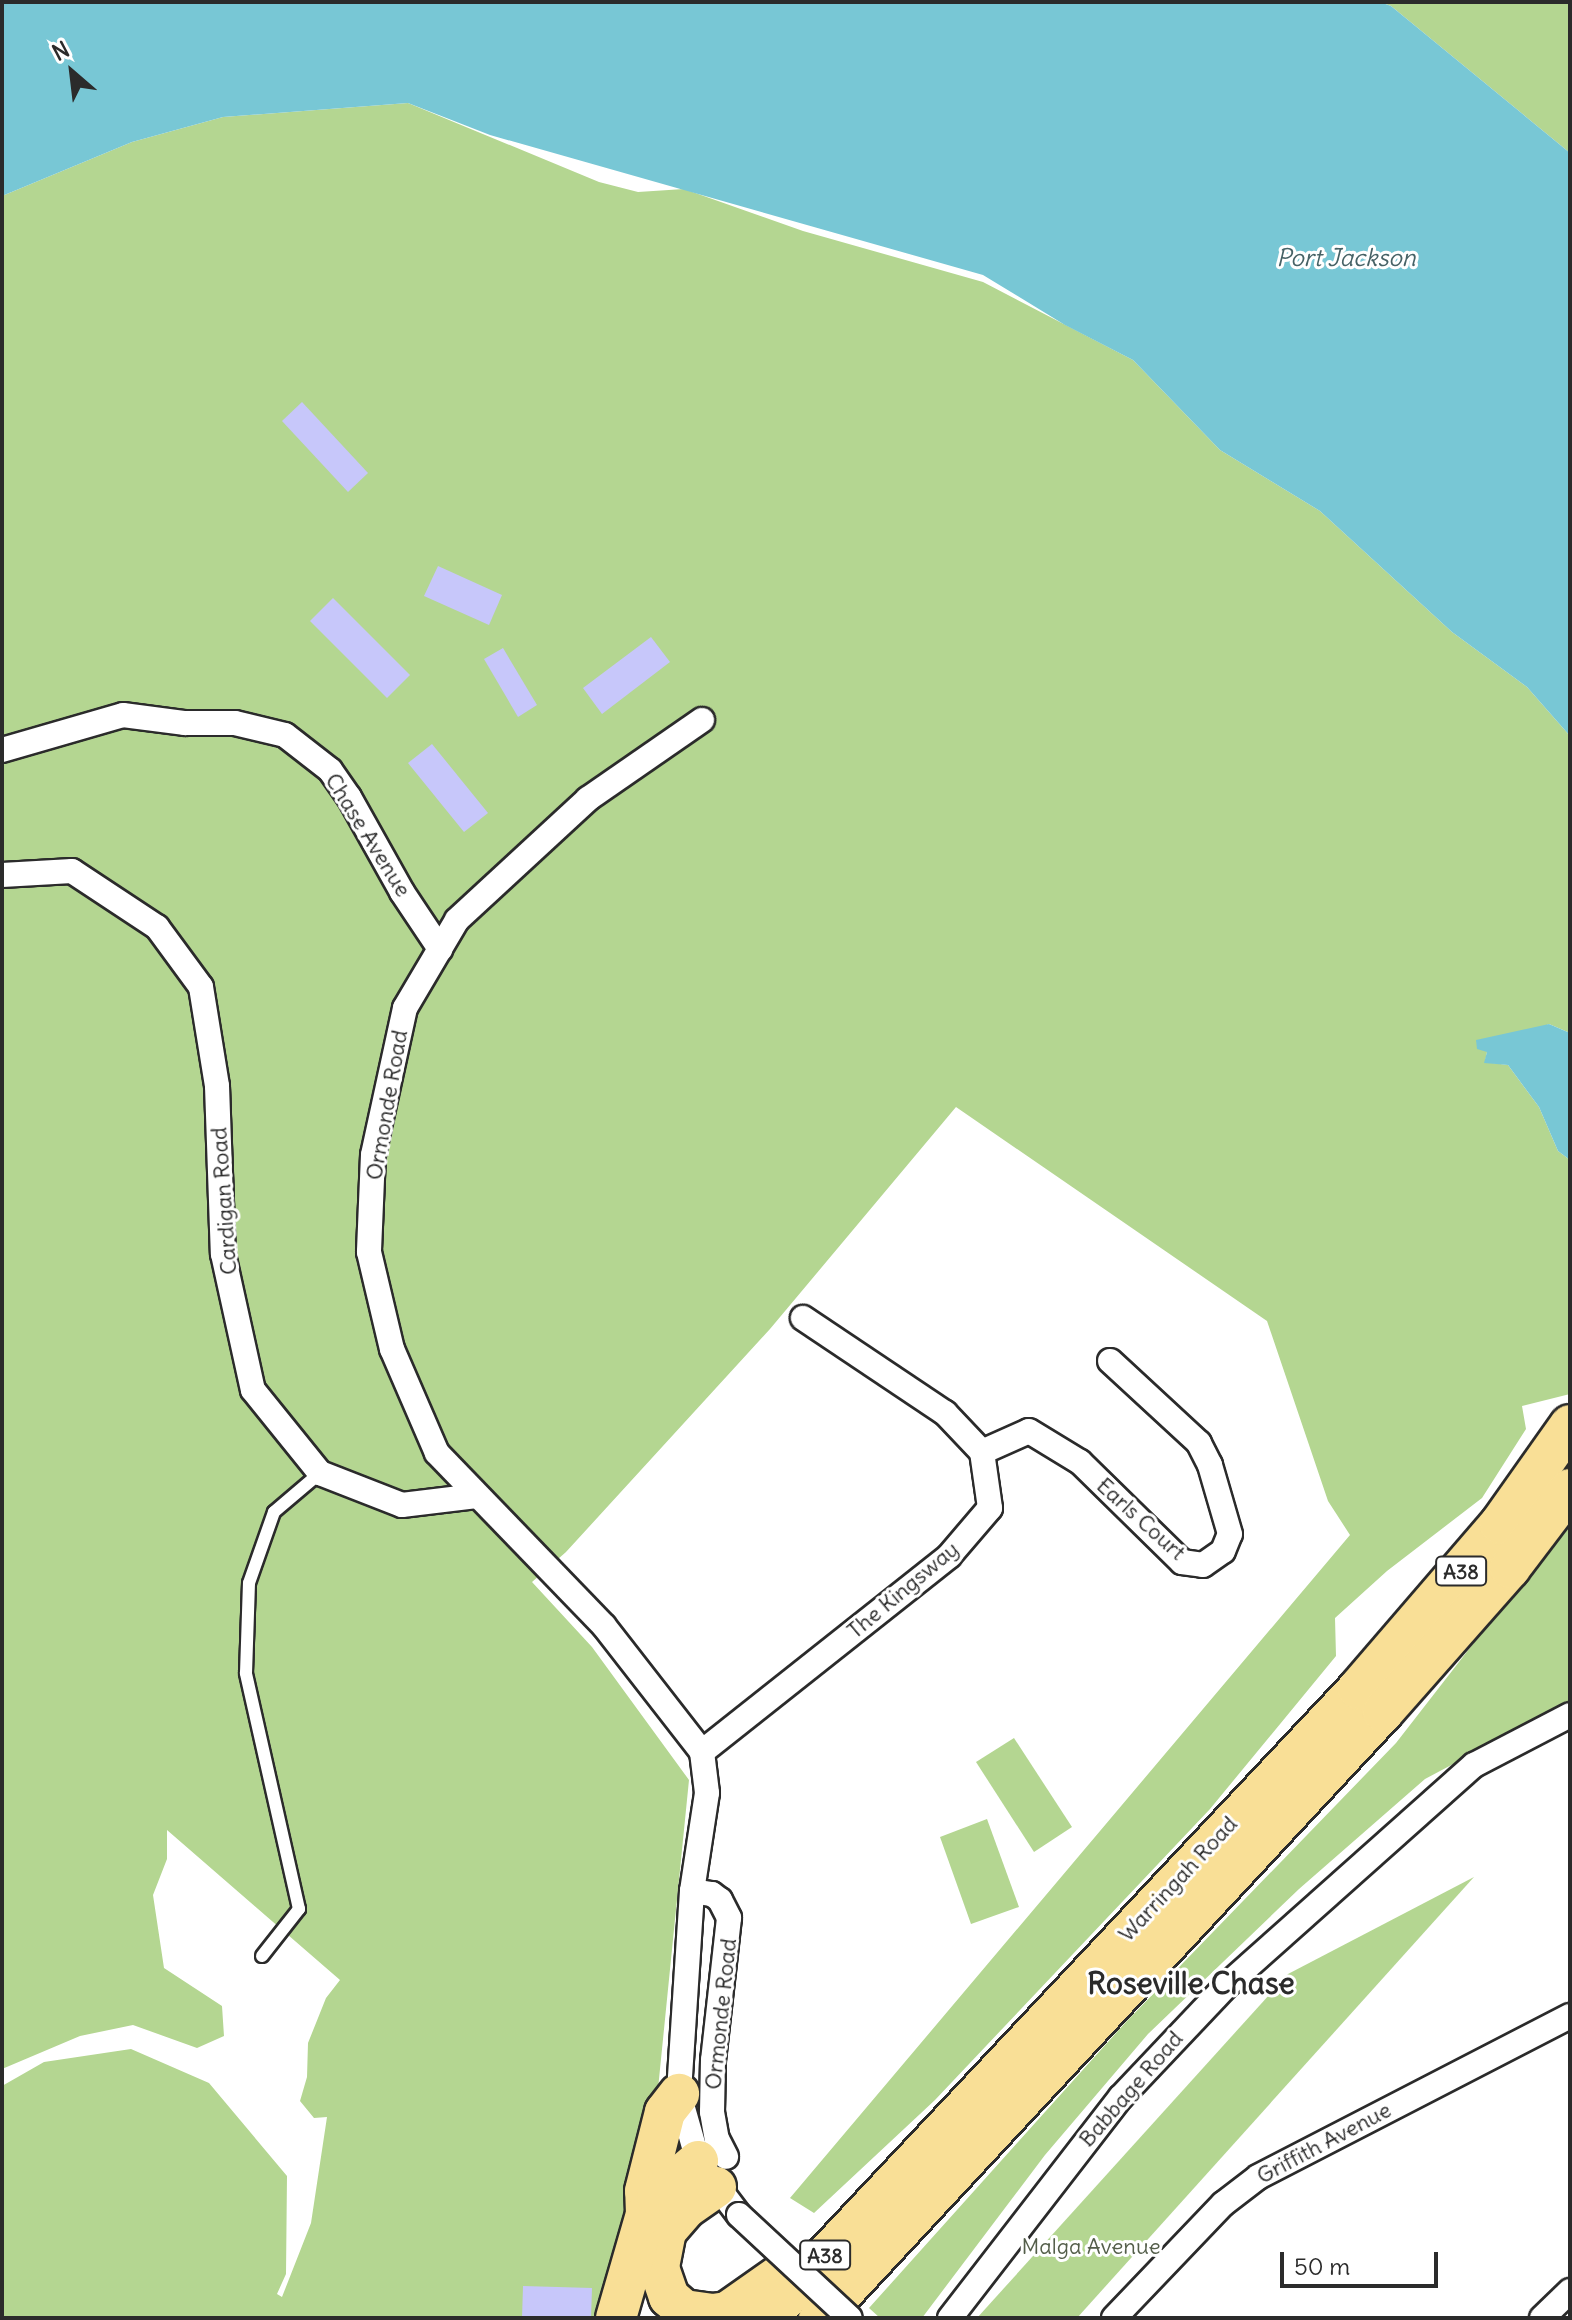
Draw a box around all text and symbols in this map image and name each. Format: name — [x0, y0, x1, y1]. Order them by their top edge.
north arrow — [32, 32, 112, 112]
text: N — [47, 35, 74, 67]
water label: Port Jackson — [1276, 244, 1416, 272]
street label: Chase Avenue — [320, 768, 416, 902]
street label: Ormonde Road — [361, 1028, 413, 1182]
street label: Cardigan Road — [206, 1126, 242, 1276]
street label: Earls Court — [1091, 1472, 1191, 1566]
street label: The Kingsway — [842, 1536, 964, 1644]
road number: A38 — [1435, 1555, 1487, 1587]
street label: Warringah Road — [1113, 1811, 1243, 1947]
street label: Ormonde Road — [700, 1937, 742, 2091]
district label: Roseville Chase — [1087, 1965, 1295, 2001]
street label: Babbage Road — [1074, 2026, 1188, 2152]
street label: Griffith Avenue — [1252, 2097, 1396, 2189]
park label: Malga Avenue — [1022, 2234, 1160, 2260]
scale bar — [1284, 2236, 1442, 2286]
road number: A38 — [799, 2239, 851, 2271]
text: 50 m — [1294, 2251, 1350, 2281]

